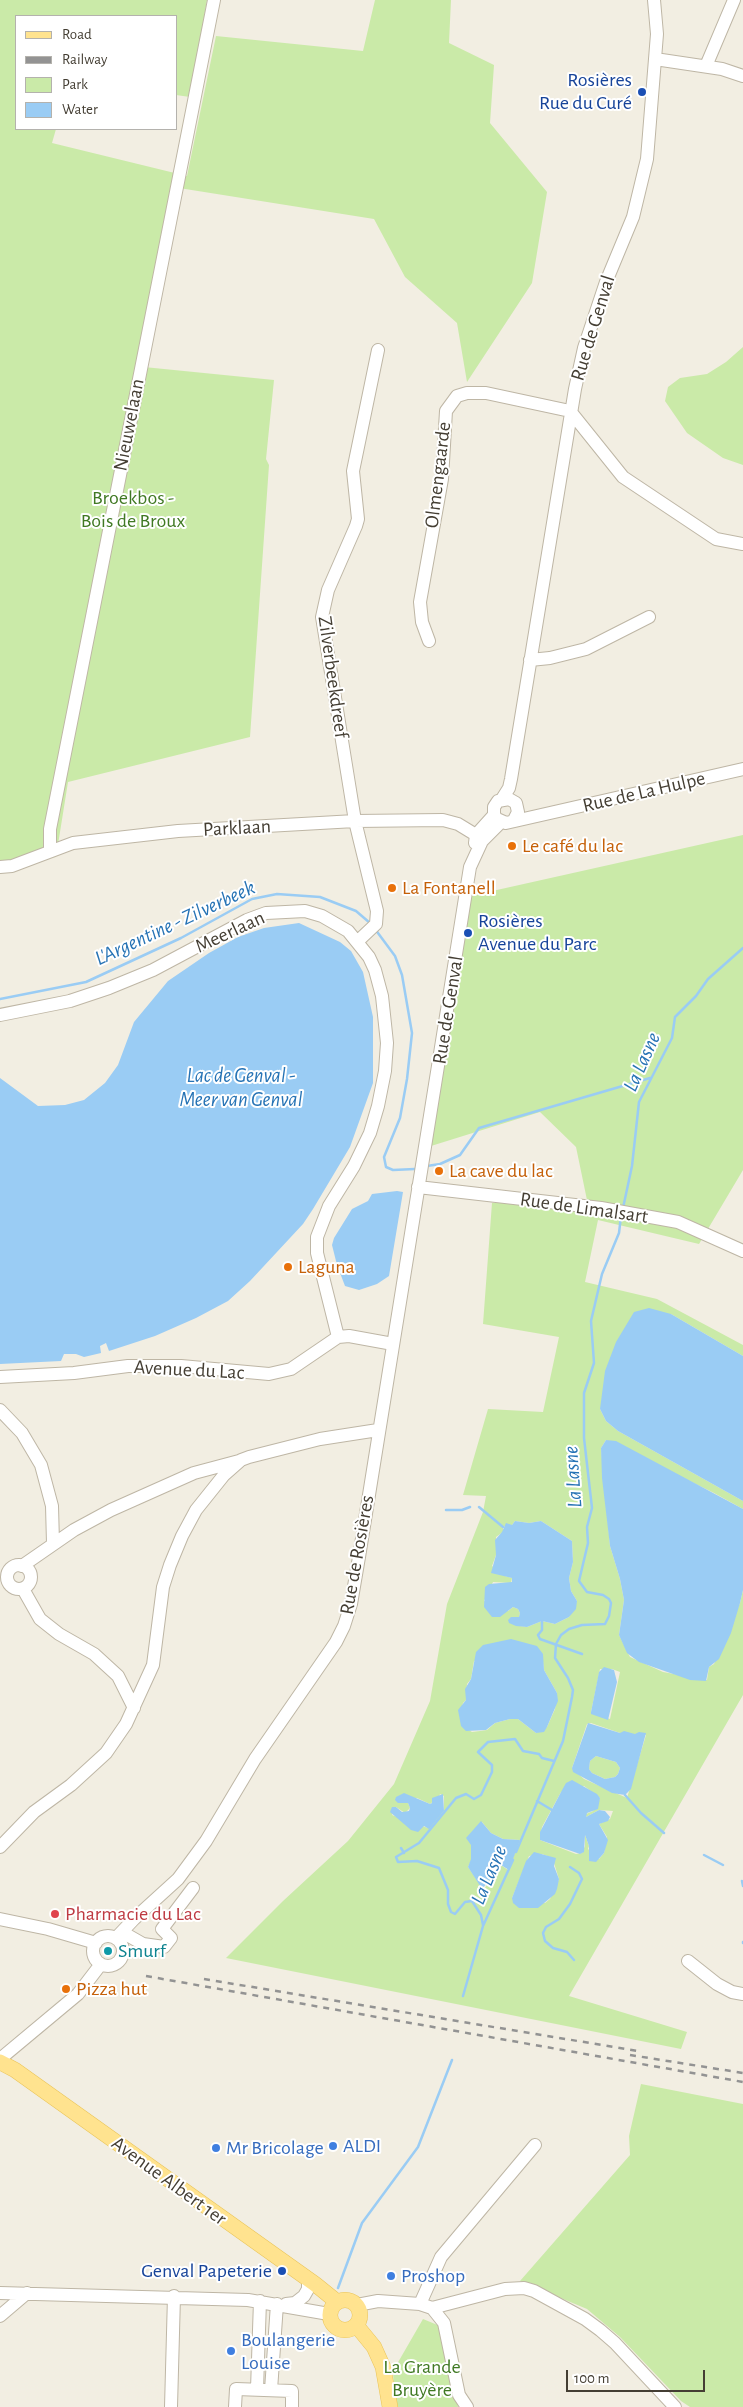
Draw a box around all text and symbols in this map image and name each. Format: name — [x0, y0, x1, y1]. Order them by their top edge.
legend — [15, 15, 178, 130]
text: Road — [62, 27, 92, 42]
text: Railway — [62, 52, 107, 67]
place label: Rosières Rue du Curé — [539, 68, 632, 115]
text: Park — [62, 77, 88, 92]
marker: Rosières Rue du Curé — [636, 86, 648, 98]
text: Water — [62, 102, 98, 117]
street label: Rue de Genval — [566, 272, 620, 384]
street label: Nieuwelaan — [108, 377, 150, 473]
street label: Olmengaarde — [420, 420, 456, 530]
park label: Broekbos - Bois de Broux — [81, 486, 185, 533]
street label: Zilverbeekdreef — [313, 614, 353, 740]
street label: Rue de La Hulpe — [580, 766, 708, 818]
street label: Parklaan — [202, 814, 272, 842]
place label: Le café du lac — [522, 834, 623, 858]
marker: Le café du lac — [506, 840, 518, 852]
water label: L'Argentine - Zilverbeek — [91, 875, 259, 971]
place label: La Fontanell — [402, 876, 496, 900]
marker: La Fontanell — [386, 882, 398, 894]
street label: Meerlaan — [191, 906, 269, 958]
place label: Rosières Avenue du Parc — [478, 909, 597, 956]
marker: Rosières Avenue du Parc — [462, 927, 474, 939]
street label: Rue de Genval — [428, 954, 468, 1066]
water label: La Lasne — [618, 1028, 666, 1096]
water label: Lac de Genval - Meer van Genval — [179, 1063, 303, 1113]
place label: La cave du lac — [449, 1159, 553, 1183]
marker: La cave du lac — [433, 1165, 445, 1177]
street label: Rue de Limalsart — [519, 1187, 649, 1229]
place label: Laguna — [298, 1255, 355, 1279]
marker: Laguna — [282, 1261, 294, 1273]
street label: Avenue du Lac — [133, 1355, 245, 1385]
water label: La Lasne — [558, 1445, 588, 1509]
street label: Rue de Rosières — [335, 1493, 379, 1617]
water label: La Lasne — [465, 1841, 513, 1909]
place label: Pharmacie du Lac — [65, 1902, 201, 1926]
marker: Pharmacie du Lac — [49, 1908, 61, 1920]
place label: Smurf — [118, 1939, 166, 1963]
marker: Smurf — [102, 1945, 114, 1957]
place label: Pizza hut — [76, 1977, 147, 2001]
marker: Pizza hut — [60, 1983, 72, 1995]
street label: Avenue Albert 1er — [107, 2131, 231, 2231]
place label: ALDI — [343, 2134, 381, 2158]
place label: Mr Bricolage — [226, 2136, 324, 2160]
marker: ALDI — [327, 2140, 339, 2152]
marker: Mr Bricolage — [210, 2142, 222, 2154]
place label: Genval Papeterie — [141, 2259, 272, 2283]
place label: Proshop — [401, 2264, 465, 2288]
marker: Genval Papeterie — [276, 2265, 288, 2277]
marker: Proshop — [385, 2270, 397, 2282]
place label: Boulangerie Louise — [241, 2328, 335, 2375]
marker: Boulangerie Louise — [225, 2345, 237, 2357]
park label: La Grande Bruyère — [383, 2355, 461, 2402]
scale bar — [568, 2360, 707, 2392]
text: 100 m — [574, 2371, 609, 2386]

